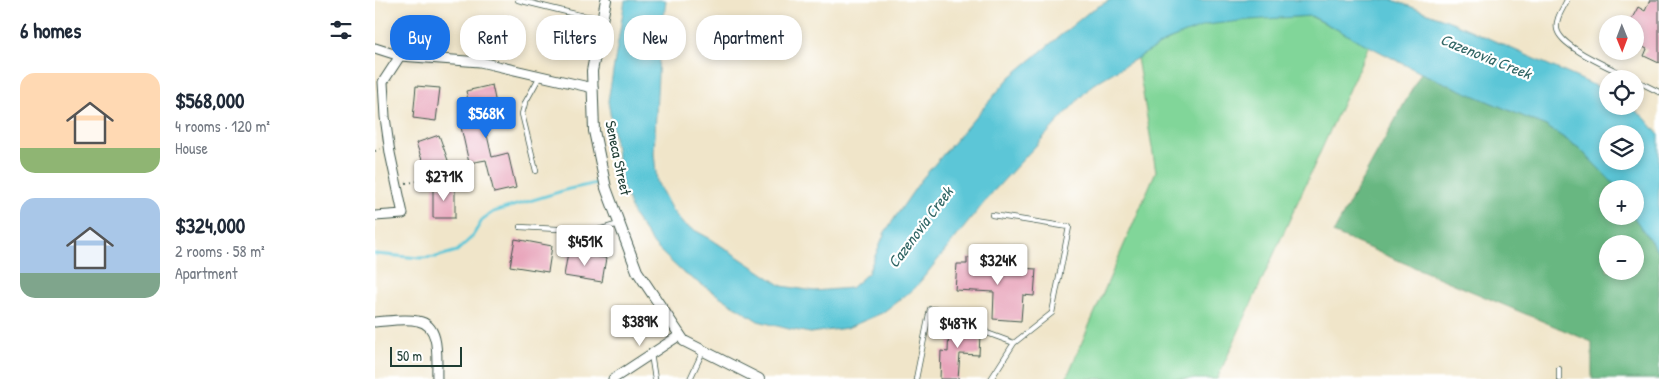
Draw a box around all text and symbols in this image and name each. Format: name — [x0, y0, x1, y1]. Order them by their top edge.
chip: Buy — [390, 15, 450, 60]
chip: Rent — [460, 15, 526, 60]
chip: Filters — [536, 15, 614, 60]
chip: New — [624, 15, 686, 60]
chip: Apartment — [696, 15, 802, 60]
north arrow — [1599, 15, 1644, 60]
map controls — [1599, 15, 1644, 280]
text: 6 homes — [20, 16, 81, 45]
icon: filters — [327, 16, 355, 44]
water label: Cazenovia Creek — [1437, 28, 1536, 85]
button: locate — [1599, 70, 1644, 115]
text: $568,000 — [175, 86, 244, 115]
icon: home — [60, 93, 120, 153]
pin: $568K — [451, 96, 521, 139]
text: $568K — [468, 102, 504, 124]
text: 4 rooms · 120 m² — [175, 115, 270, 137]
street label: Seneca Street — [600, 119, 637, 198]
button: layers — [1599, 125, 1644, 170]
text: House — [175, 137, 208, 159]
pin: $271K — [409, 160, 479, 202]
text: $271K — [425, 165, 463, 187]
button: + — [1599, 180, 1644, 225]
water label: Cazenovia Creek — [882, 181, 959, 272]
text: $324,000 — [175, 211, 245, 240]
icon: home — [60, 218, 120, 278]
pin: $451K — [550, 224, 620, 267]
text: $451K — [567, 230, 603, 252]
button: − — [1599, 235, 1644, 280]
text: 2 rooms · 58 m² — [175, 240, 265, 262]
pin: $324K — [963, 244, 1033, 286]
text: $324K — [979, 249, 1017, 271]
text: Apartment — [175, 262, 238, 284]
pin: $389K — [605, 304, 675, 347]
pin: $487K — [923, 306, 993, 349]
text: $389K — [622, 310, 658, 332]
text: $487K — [939, 312, 977, 334]
scale bar — [390, 344, 463, 367]
text: 50 m — [397, 346, 422, 365]

